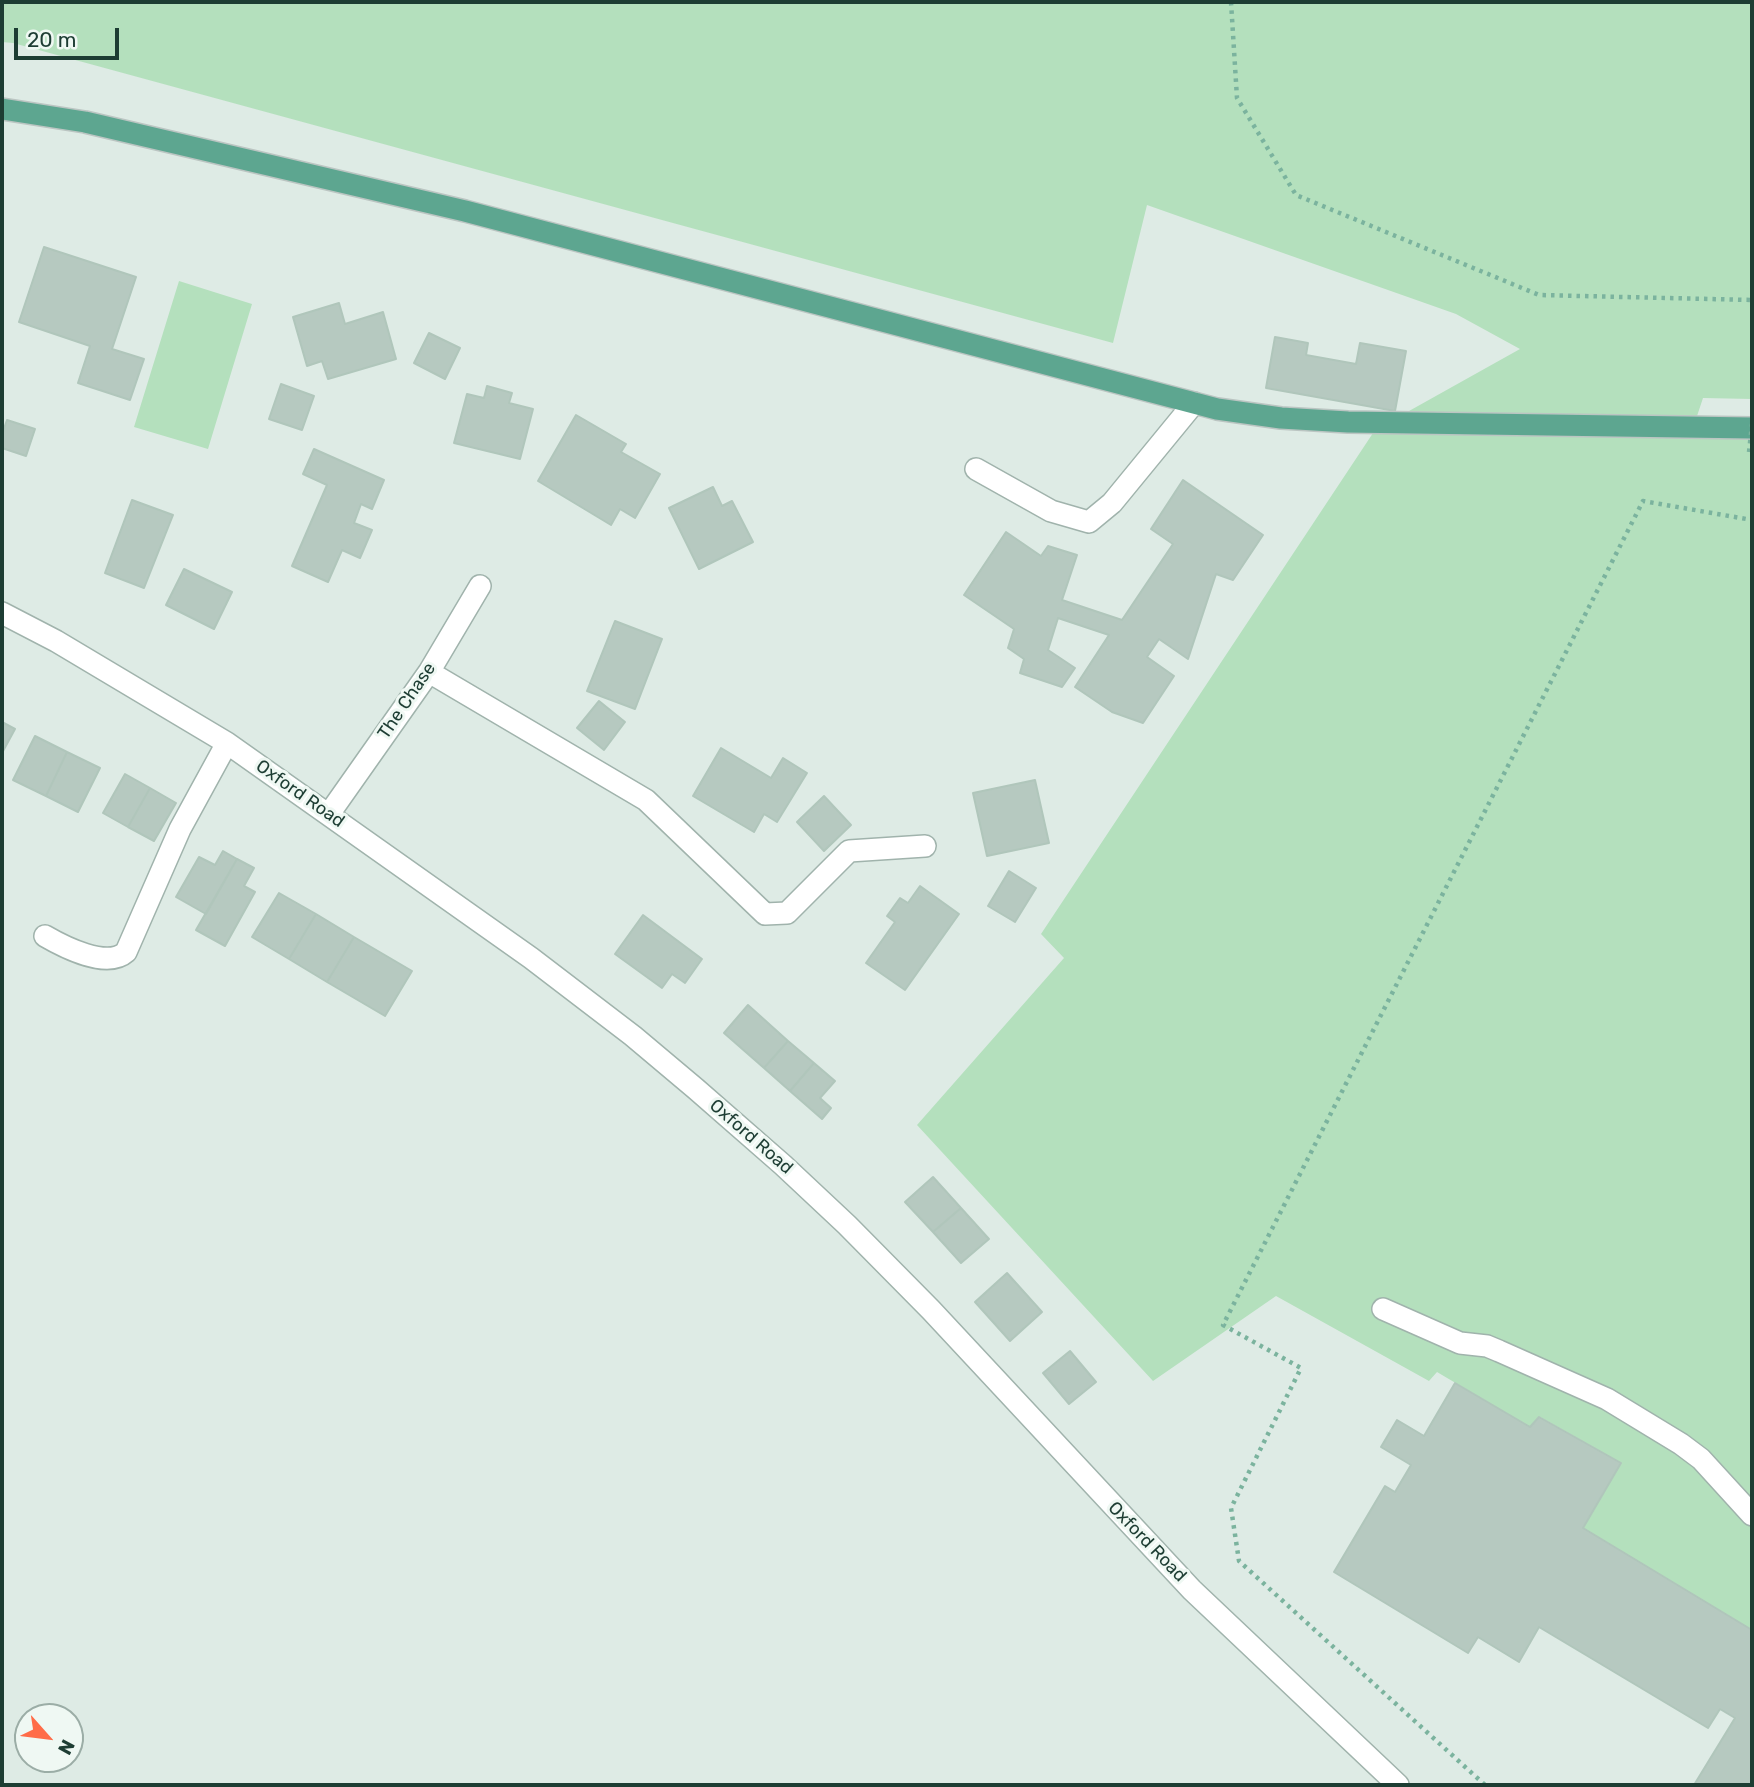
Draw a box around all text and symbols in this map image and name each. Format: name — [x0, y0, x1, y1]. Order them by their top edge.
scale bar — [18, 14, 122, 58]
text: 20 m — [27, 27, 76, 52]
street label: The Chase — [374, 659, 440, 743]
street label: Oxford Road — [251, 756, 349, 832]
street label: Oxford Road — [705, 1095, 797, 1179]
street label: Oxford Road — [1103, 1497, 1191, 1587]
north arrow — [14, 1703, 84, 1773]
text: N — [53, 1736, 80, 1759]

